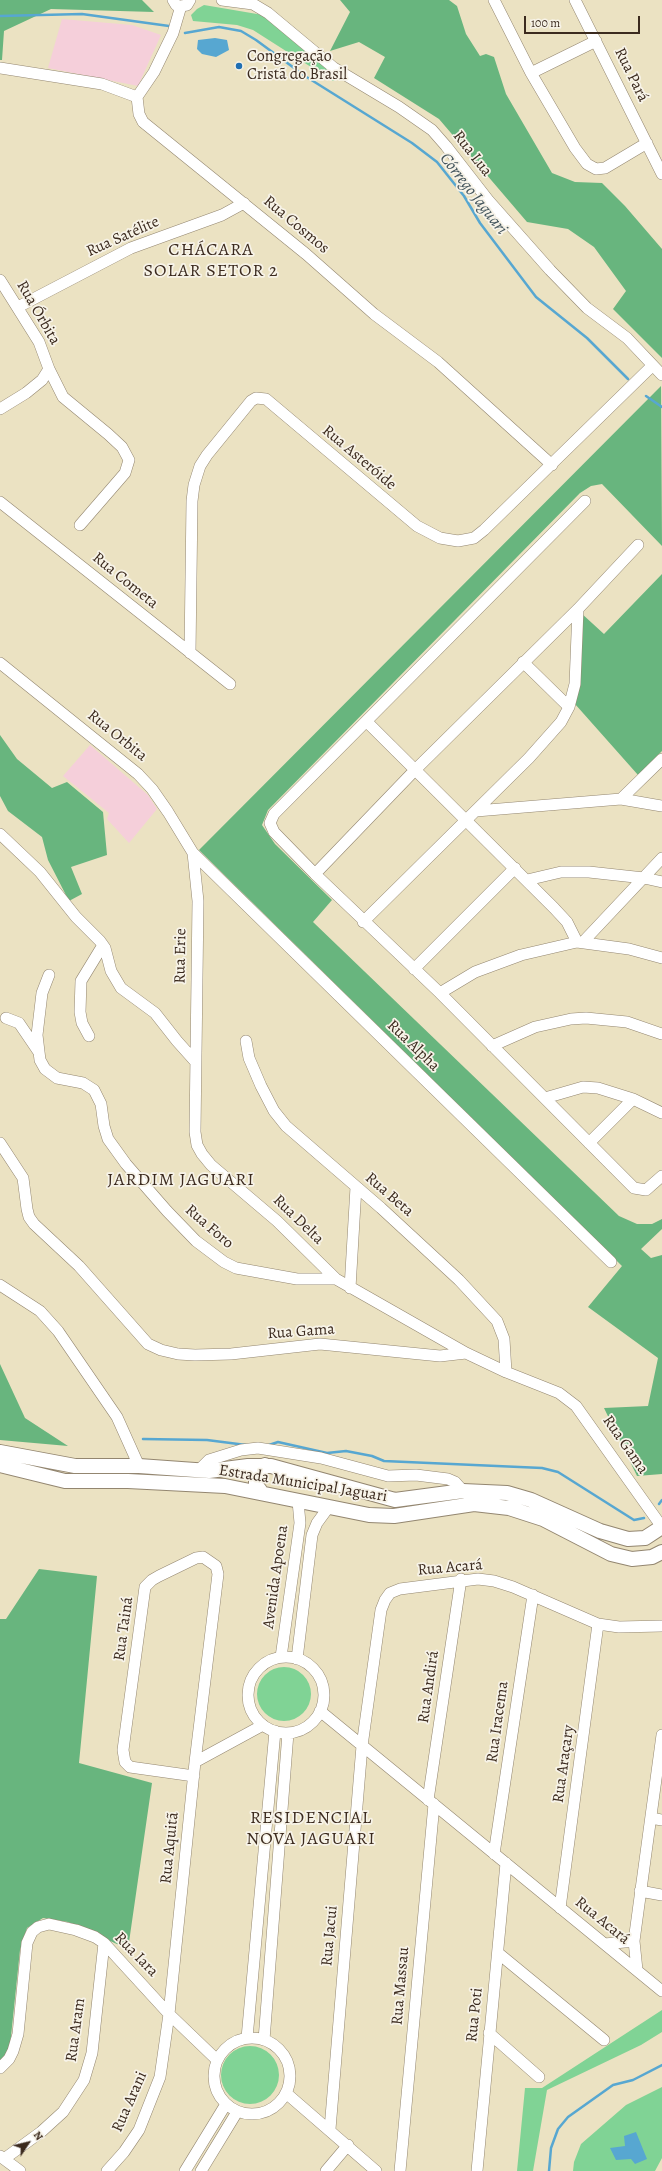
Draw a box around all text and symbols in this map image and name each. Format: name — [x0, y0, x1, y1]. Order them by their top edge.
scale bar — [526, 8, 642, 34]
text: 100 m — [531, 15, 560, 31]
street label: Rua Pará — [610, 45, 652, 105]
place label: Congregação Cristã do Brasil — [247, 47, 347, 85]
marker: Congregação Cristã do Brasil — [234, 61, 244, 71]
street label: Rua Lua — [448, 127, 496, 181]
water label: Córrego Jaguari — [435, 149, 511, 239]
street label: Rua Cosmos — [259, 192, 333, 258]
street label: Rua Satélite — [84, 212, 162, 262]
district label: CHÁCARA SOLAR SETOR 2 — [143, 240, 279, 282]
street label: Rua Órbita — [12, 277, 64, 349]
street label: Rua Asteróide — [318, 421, 400, 495]
street label: Rua Cometa — [88, 549, 162, 613]
street label: Rua Orbita — [83, 706, 151, 766]
street label: Rua Erie — [171, 928, 191, 984]
street label: Rua Alpha — [383, 1016, 443, 1076]
street label: Rua Beta — [361, 1169, 417, 1221]
district label: JARDIM JAGUARI — [107, 1170, 255, 1192]
street label: Rua Delta — [268, 1191, 328, 1249]
street label: Rua Foro — [181, 1201, 237, 1253]
street label: Rua Gama — [267, 1320, 335, 1344]
street label: Rua Gama — [598, 1412, 652, 1478]
street label: Estrada Municipal Jaguari — [217, 1461, 389, 1507]
street label: Avenida Apoena — [259, 1524, 293, 1630]
street label: Rua Acará — [417, 1556, 483, 1580]
street label: Rua Tainá — [110, 1596, 138, 1662]
street label: Rua Andirá — [414, 1650, 444, 1724]
street label: Rua Iracema — [483, 1680, 513, 1764]
street label: Rua Araçary — [549, 1724, 579, 1804]
district label: RESIDENCIAL NOVA JAGUARI — [246, 1808, 376, 1850]
street label: Rua Aquitã — [157, 1811, 183, 1885]
street label: Rua Acará — [571, 1893, 633, 1949]
street label: Rua Jacui — [318, 1905, 342, 1967]
street label: Rua Iara — [110, 1929, 162, 1981]
street label: Rua Massau — [388, 1946, 414, 2026]
street label: Rua Poti — [463, 1987, 487, 2043]
street label: Rua Aram — [62, 1997, 90, 2063]
street label: Rua Arani — [108, 2069, 152, 2135]
north arrow — [8, 2123, 48, 2163]
text: N — [30, 2128, 47, 2143]

